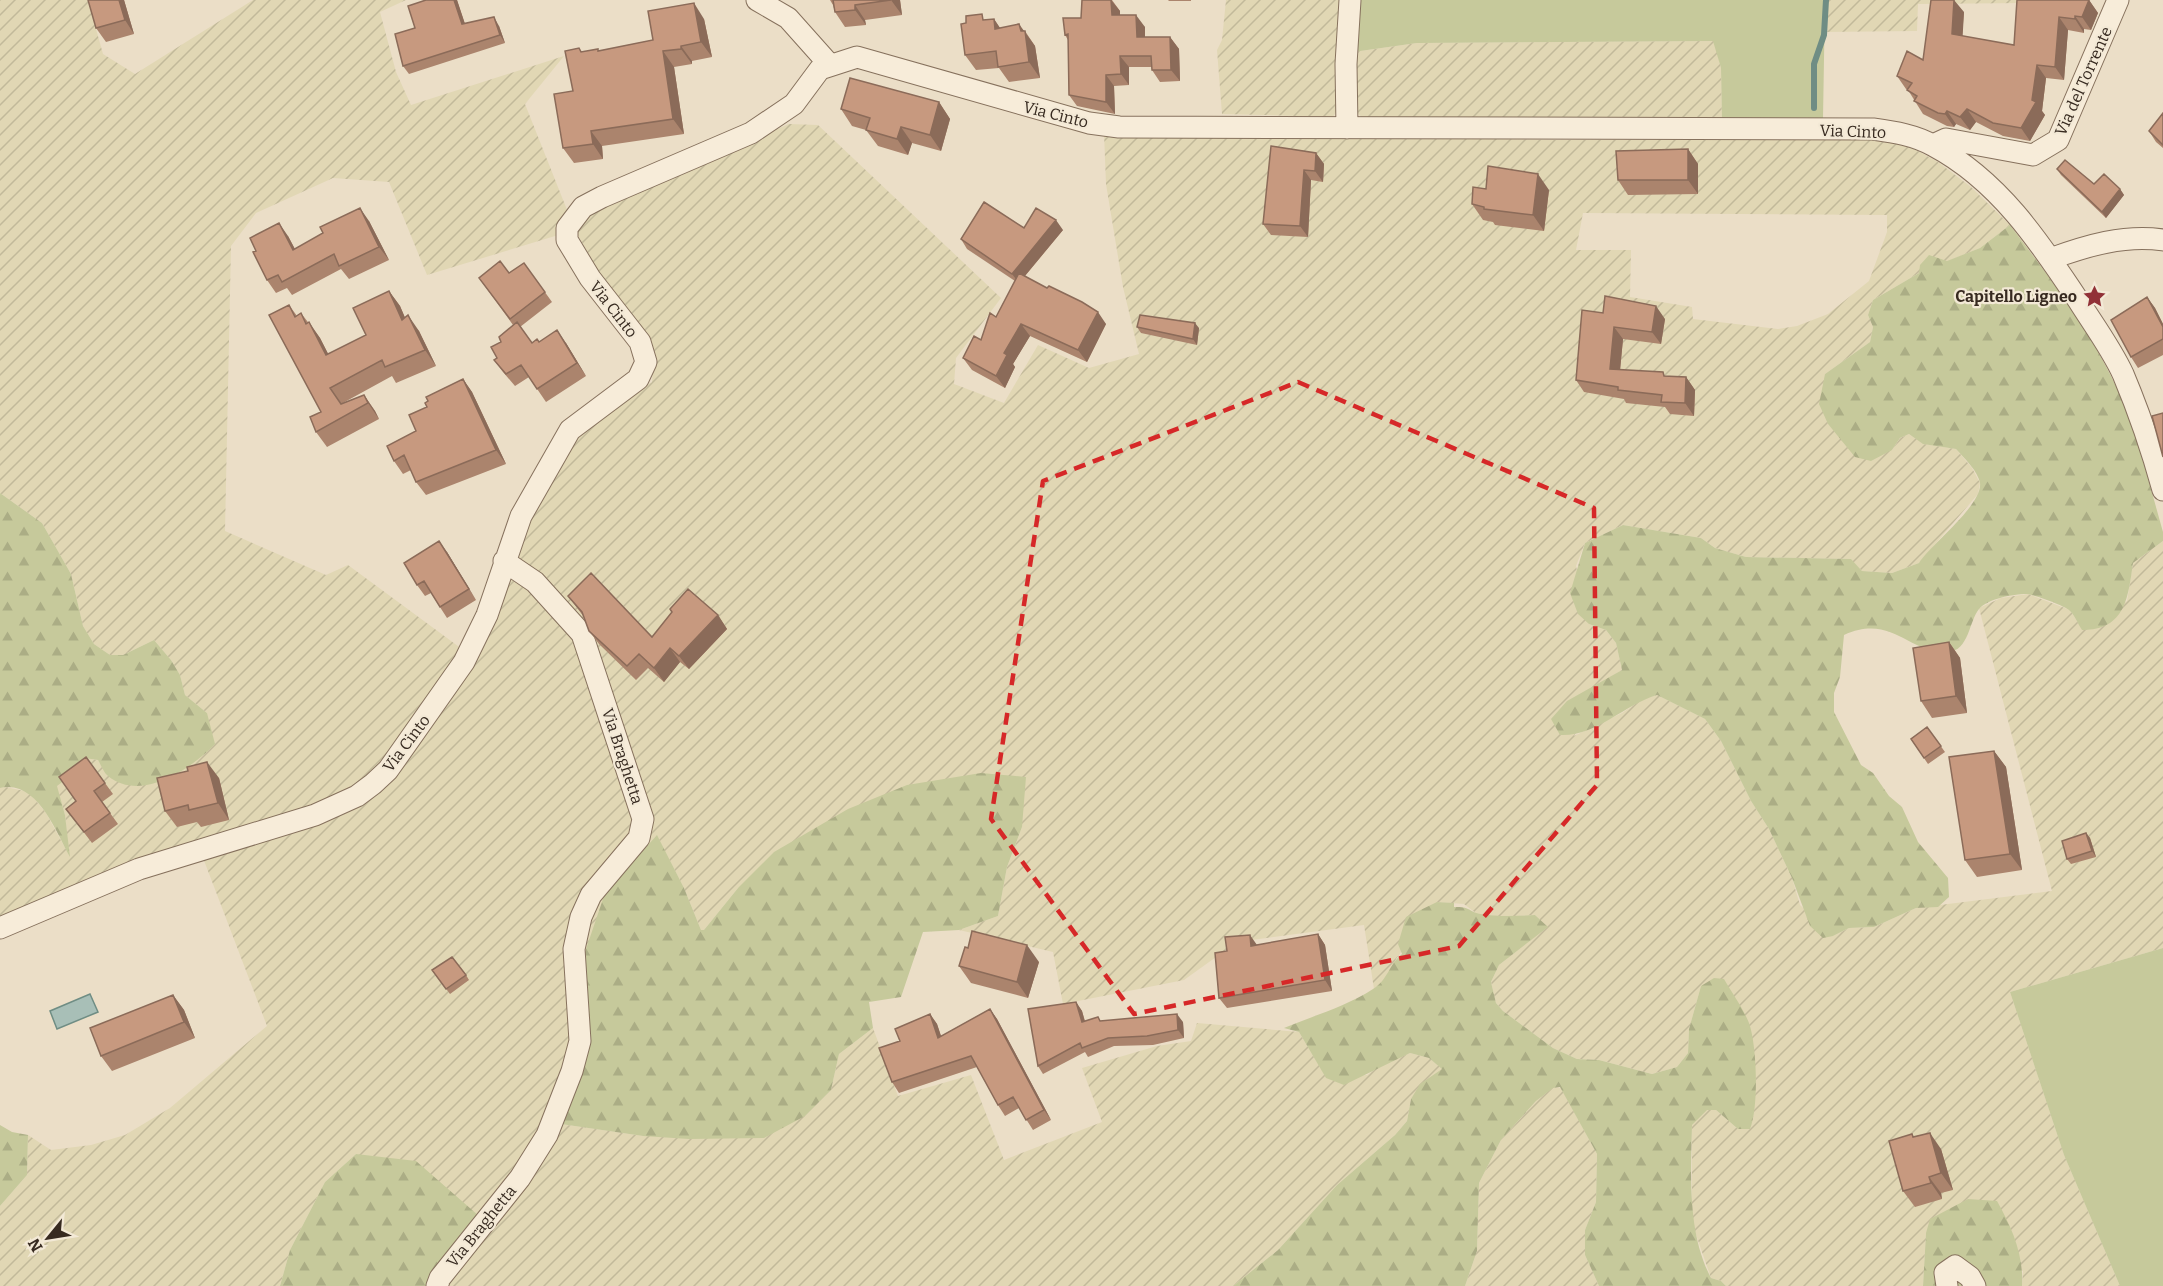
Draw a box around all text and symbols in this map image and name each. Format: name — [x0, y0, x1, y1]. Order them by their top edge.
street label: Via del Torrente — [2051, 24, 2116, 139]
street label: Via Cinto — [1021, 97, 1090, 132]
street label: Via Cinto — [1819, 121, 1886, 142]
street label: Via Cinto — [586, 277, 642, 341]
place icon: Capitello Ligneo — [2082, 283, 2108, 309]
place label: Capitello Ligneo — [1955, 287, 2077, 306]
street label: Via Braghetta — [598, 706, 647, 807]
street label: Via Cinto — [379, 711, 434, 776]
street label: Via Braghetta — [443, 1181, 520, 1271]
north arrow — [18, 1208, 78, 1268]
text: N — [24, 1235, 47, 1255]

